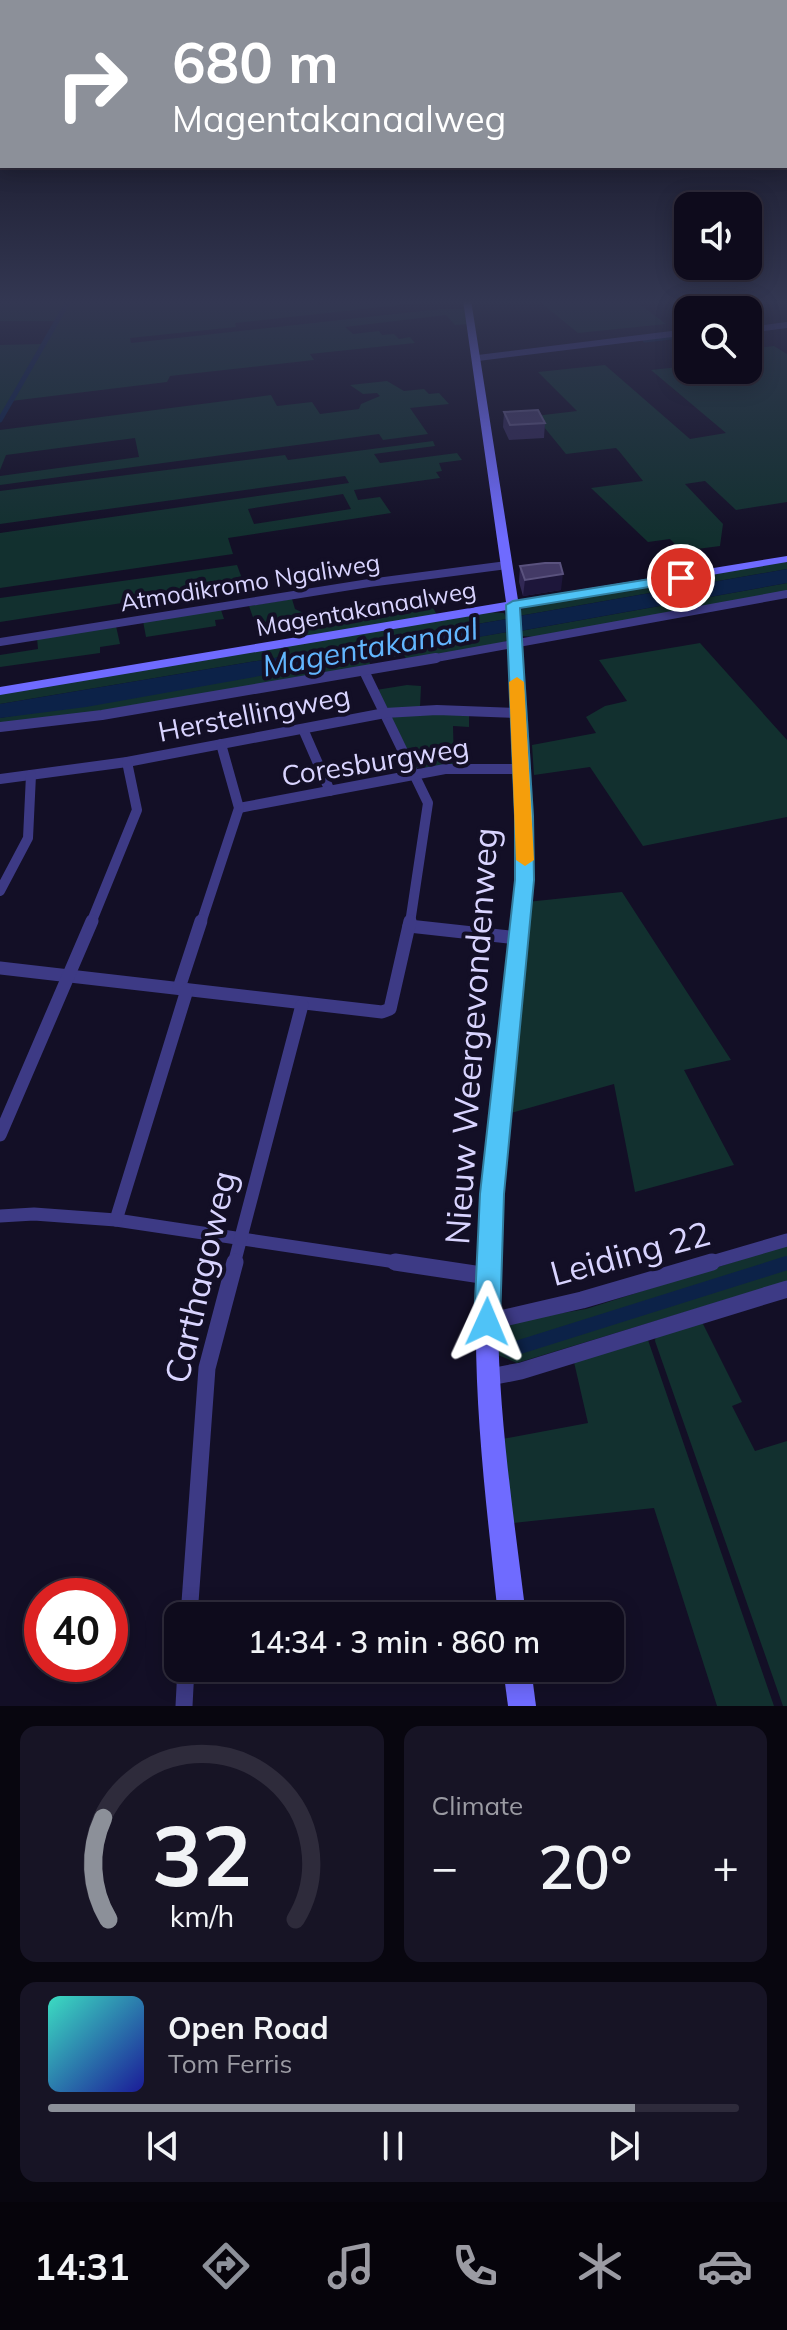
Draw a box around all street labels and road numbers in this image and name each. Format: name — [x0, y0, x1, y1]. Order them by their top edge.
street label: Atmodikromo Ngaliweg — [118, 547, 382, 617]
street label: Magentakanaalweg — [254, 574, 478, 642]
street label: Herstellingweg — [155, 677, 353, 749]
street label: Coresburgweg — [279, 729, 471, 793]
street label: Nieuw Weergevondenweg — [435, 826, 507, 1246]
street label: Carthagoweg — [155, 1167, 245, 1387]
street label: Leiding 22 — [545, 1211, 715, 1295]

